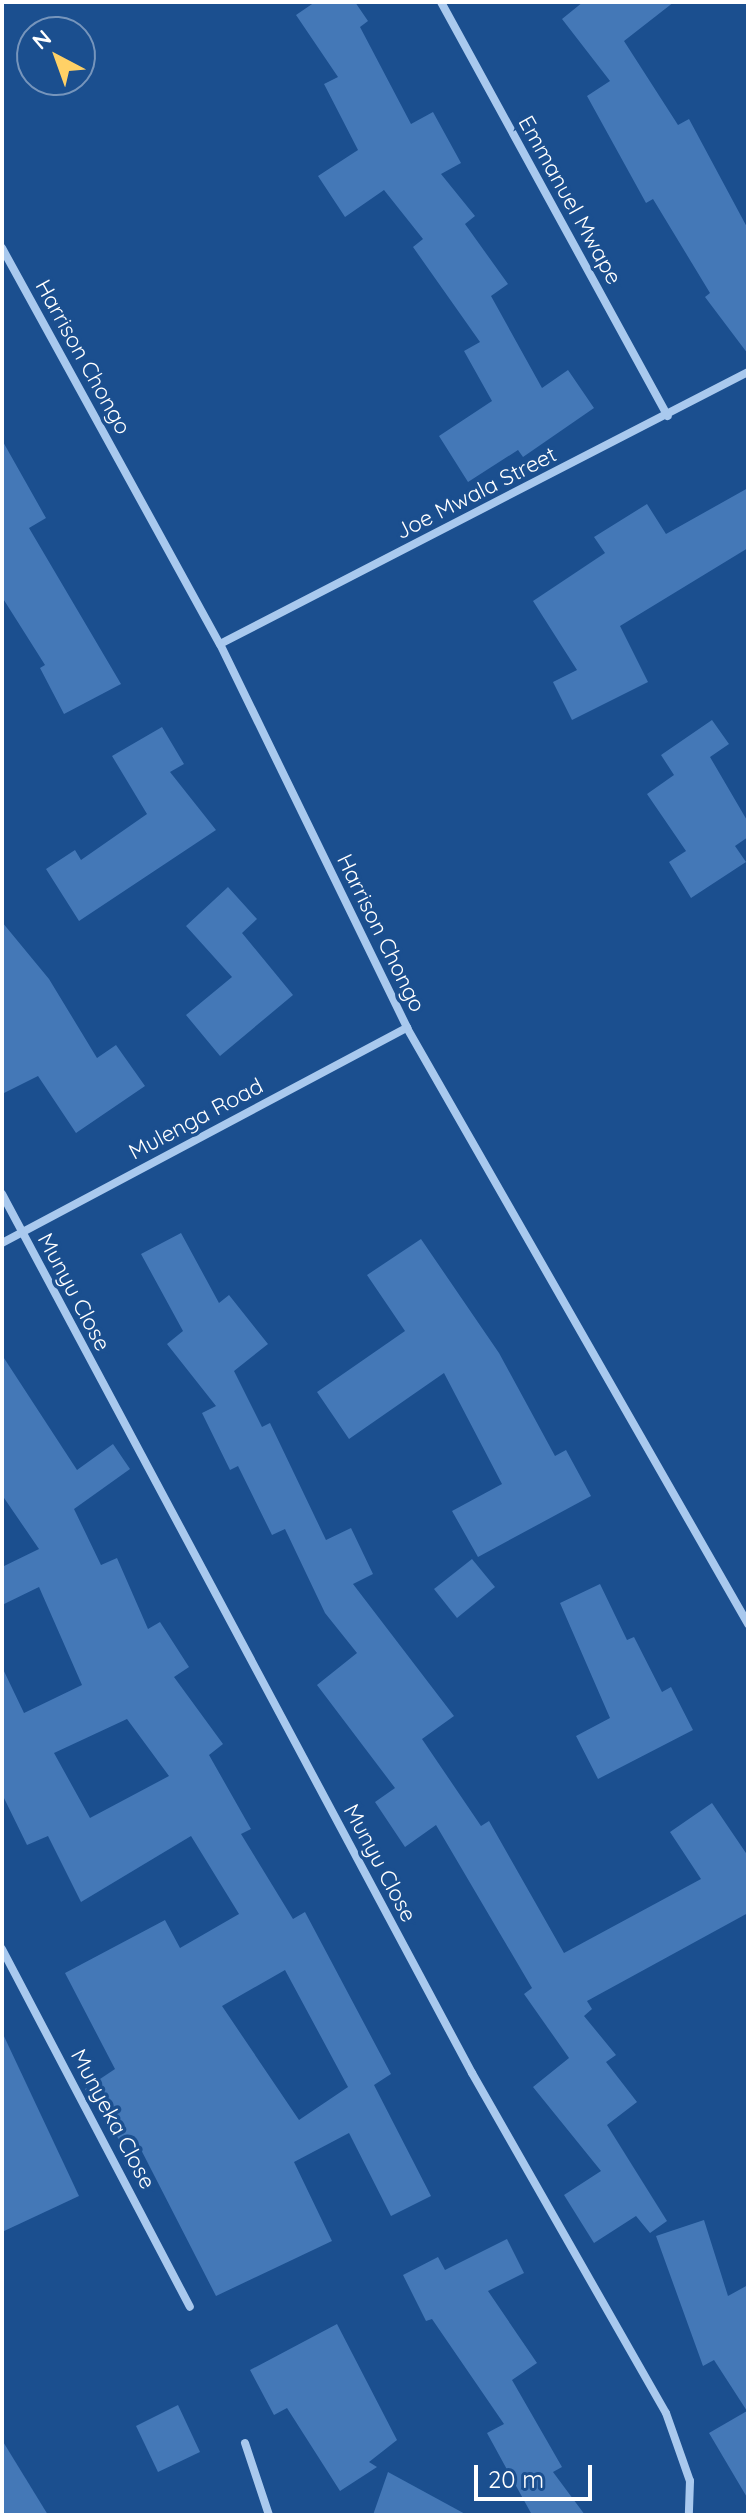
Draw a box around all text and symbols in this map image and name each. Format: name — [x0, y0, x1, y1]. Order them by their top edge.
north arrow — [16, 16, 96, 96]
text: N — [26, 24, 57, 55]
street label: Emmanuel Mwape — [513, 111, 627, 289]
street label: Harrison Chongo — [30, 275, 136, 439]
street label: Joe Mwala Street — [391, 441, 561, 545]
street label: Harrison Chongo — [331, 850, 431, 1016]
street label: Mulenga Road — [124, 1073, 268, 1165]
street label: Munyu Close — [32, 1229, 116, 1355]
street label: Munyu Close — [338, 1800, 422, 1926]
street label: Munyeka Close — [65, 2045, 161, 2193]
scale bar — [478, 2449, 596, 2499]
text: 20 m — [488, 2464, 544, 2494]

